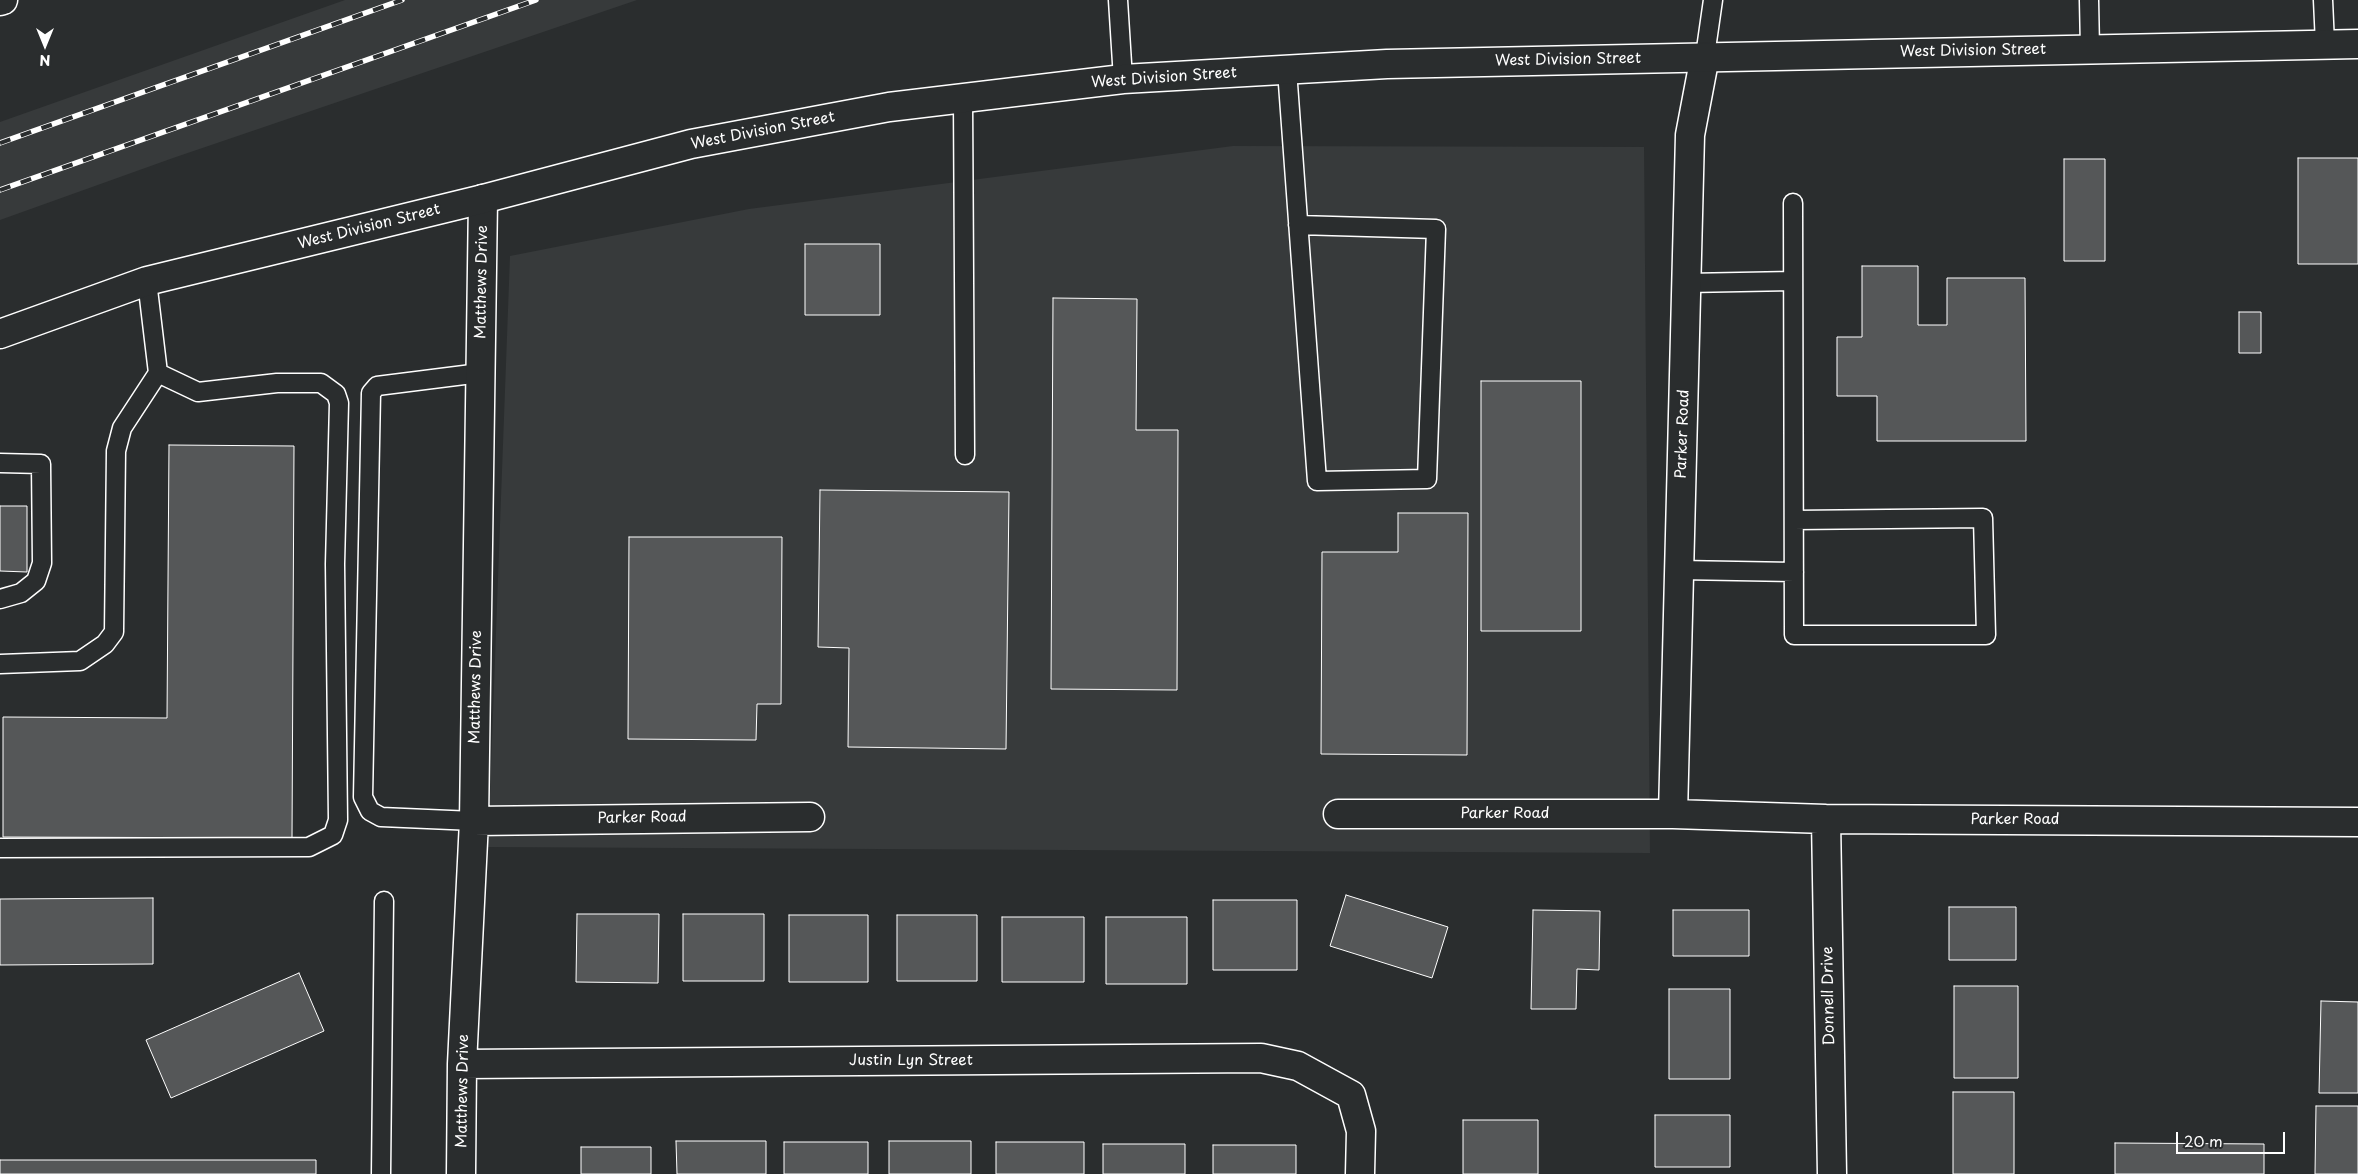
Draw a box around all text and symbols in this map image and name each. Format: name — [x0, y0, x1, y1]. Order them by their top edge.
north arrow — [20, 20, 70, 70]
street label: West Division Street — [1900, 41, 2046, 61]
text: N — [39, 50, 51, 71]
street label: West Division Street — [1495, 50, 1641, 70]
street label: West Division Street — [1091, 64, 1237, 92]
street label: West Division Street — [690, 108, 836, 154]
street label: West Division Street — [296, 201, 442, 253]
street label: Matthews Drive — [472, 225, 492, 339]
street label: Parker Road — [1672, 389, 1694, 479]
street label: Matthews Drive — [466, 630, 486, 744]
street label: Parker Road — [1460, 805, 1550, 823]
street label: Parker Road — [597, 808, 687, 828]
street label: Parker Road — [1970, 811, 2060, 829]
street label: Donnell Drive — [1819, 946, 1839, 1046]
street label: Matthews Drive — [453, 1034, 473, 1148]
street label: Justin Lyn Street — [849, 1052, 973, 1070]
scale bar — [2178, 1122, 2287, 1154]
text: 20 m — [2184, 1129, 2223, 1152]

